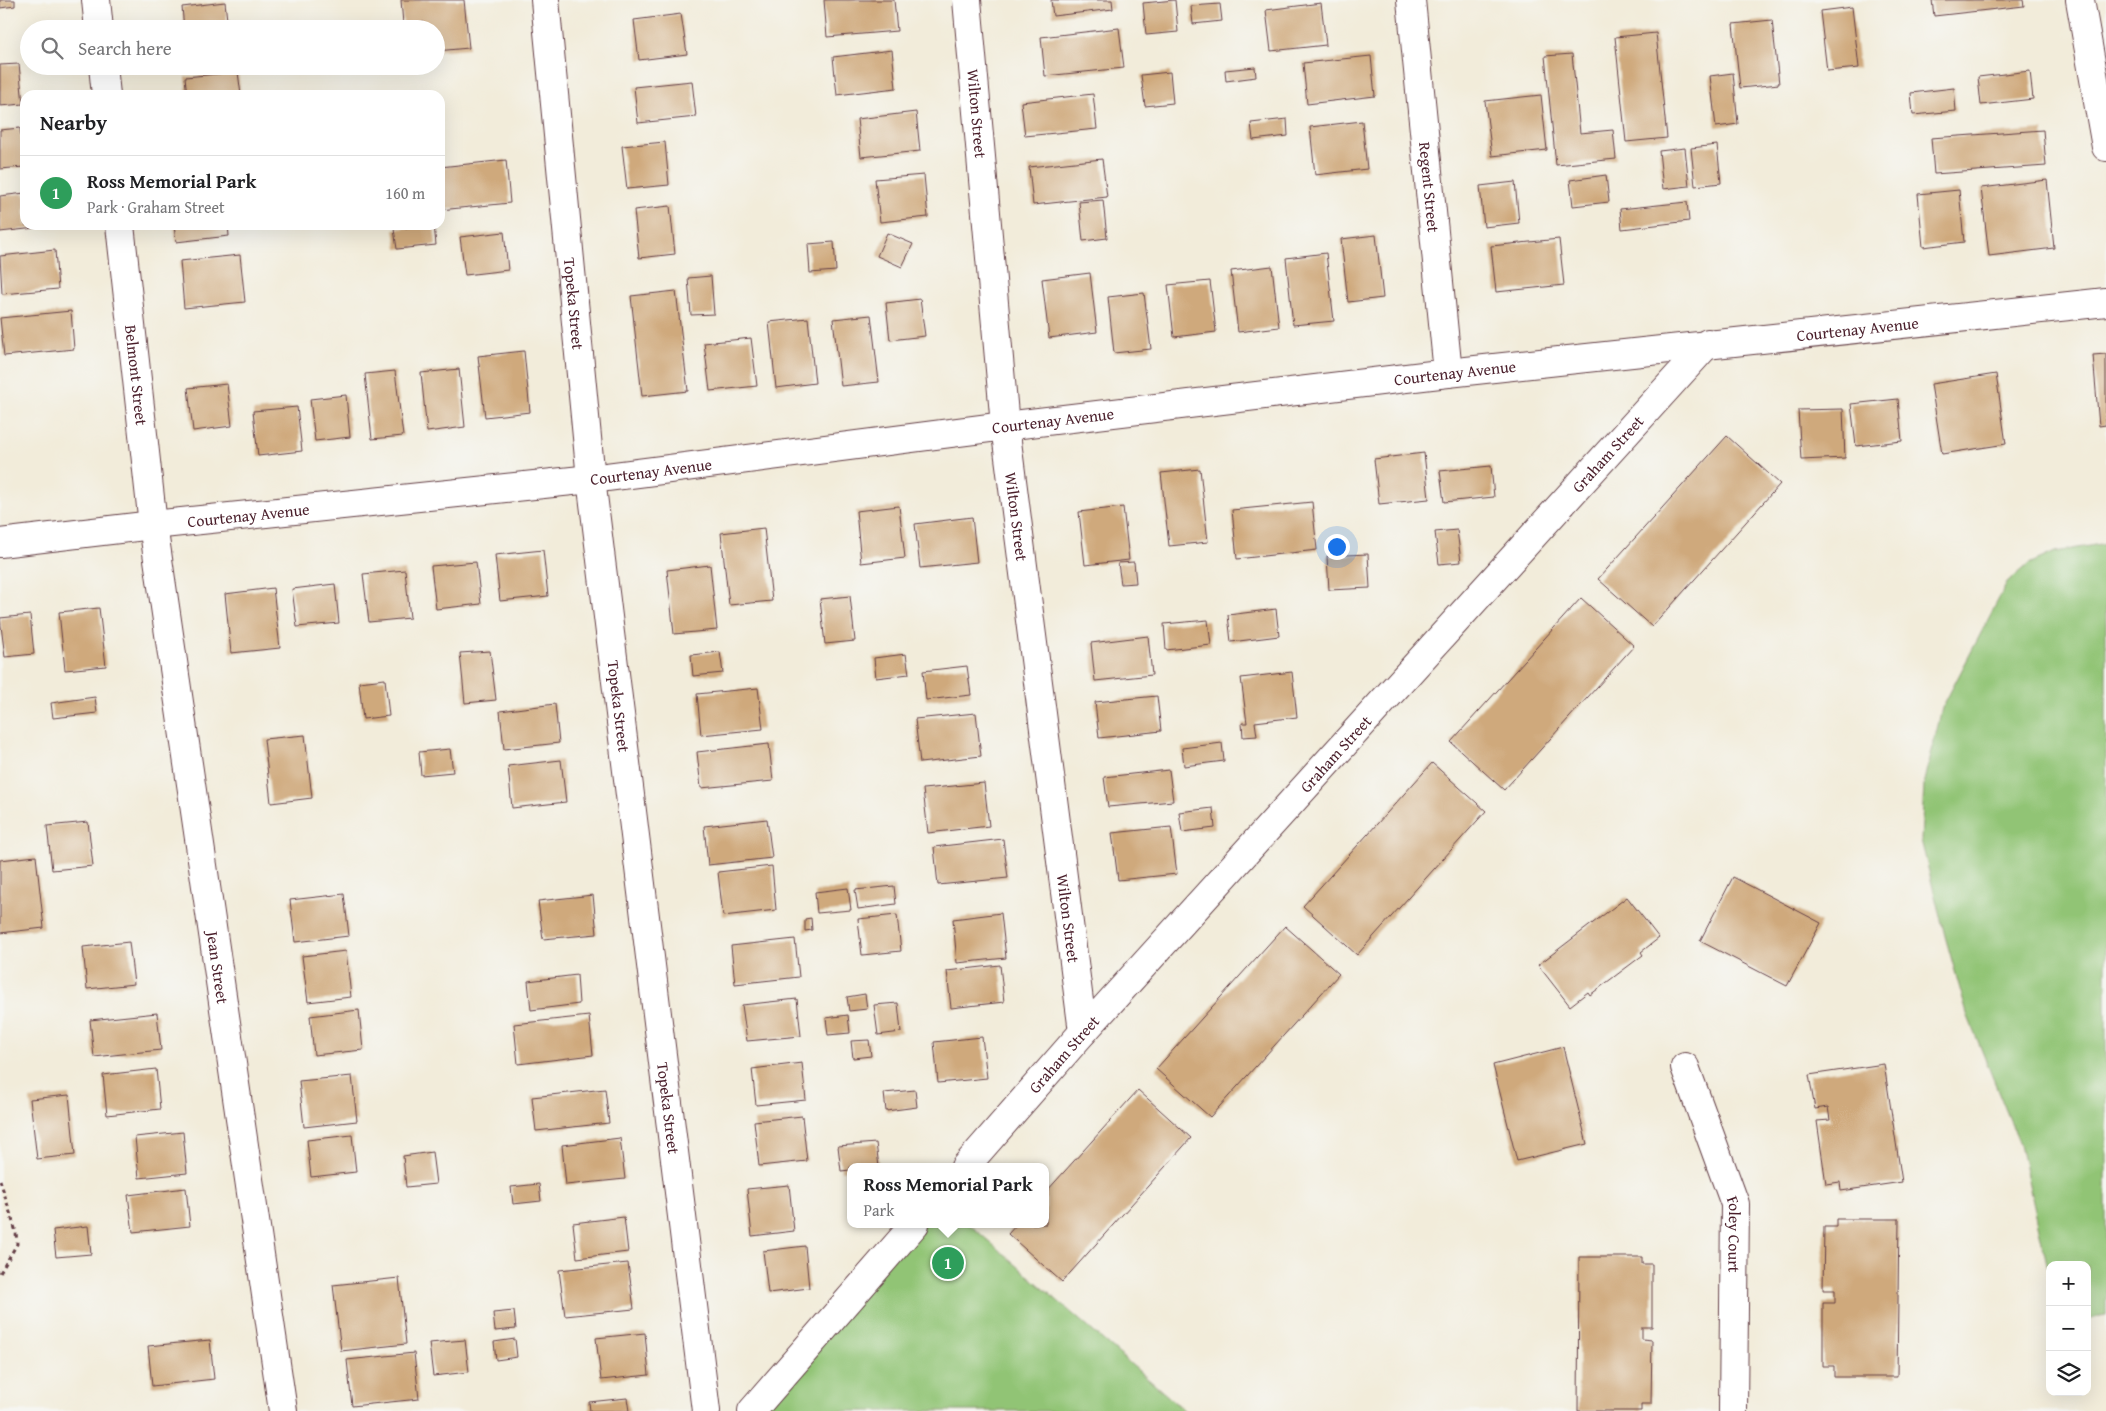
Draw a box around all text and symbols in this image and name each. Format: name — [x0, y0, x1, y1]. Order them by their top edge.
search box — [20, 20, 445, 75]
icon: search — [38, 34, 66, 62]
text: Search here — [78, 34, 172, 62]
street label: Wilton Street — [961, 68, 993, 160]
text: Nearby — [40, 107, 107, 138]
street label: Regent Street — [1413, 141, 1446, 234]
text: Ross Memorial Park — [87, 167, 256, 195]
text: 1 — [52, 181, 60, 205]
text: 160 m — [385, 181, 425, 205]
text: Park · Graham Street — [87, 195, 225, 219]
street label: Topeka Street — [558, 256, 591, 351]
street label: Courtenay Avenue — [1795, 310, 1920, 347]
street label: Belmont Street — [119, 324, 154, 427]
street label: Courtenay Avenue — [1393, 354, 1517, 391]
street label: Courtenay Avenue — [990, 401, 1115, 440]
street label: Graham Street — [1566, 409, 1649, 498]
street label: Courtenay Avenue — [589, 452, 713, 491]
street label: Wilton Street — [999, 471, 1034, 563]
street label: Courtenay Avenue — [186, 497, 311, 533]
your location — [1324, 534, 1350, 560]
street label: Topeka Street — [601, 659, 637, 754]
street label: Graham Street — [1294, 709, 1377, 798]
street label: Wilton Street — [1051, 872, 1086, 964]
street label: Jean Street — [200, 928, 235, 1006]
street label: Graham Street — [1023, 1009, 1105, 1099]
street label: Topeka Street — [651, 1061, 686, 1156]
popup — [847, 1163, 1049, 1228]
text: Ross Memorial Park — [863, 1170, 1033, 1198]
street label: Foley Court — [1721, 1192, 1747, 1273]
text: Park — [863, 1198, 894, 1222]
pin: 1 — [932, 1244, 964, 1282]
map controls — [2046, 1261, 2091, 1396]
button: + — [2046, 1261, 2091, 1306]
button: − — [2046, 1306, 2091, 1351]
button: layers — [2046, 1351, 2091, 1396]

